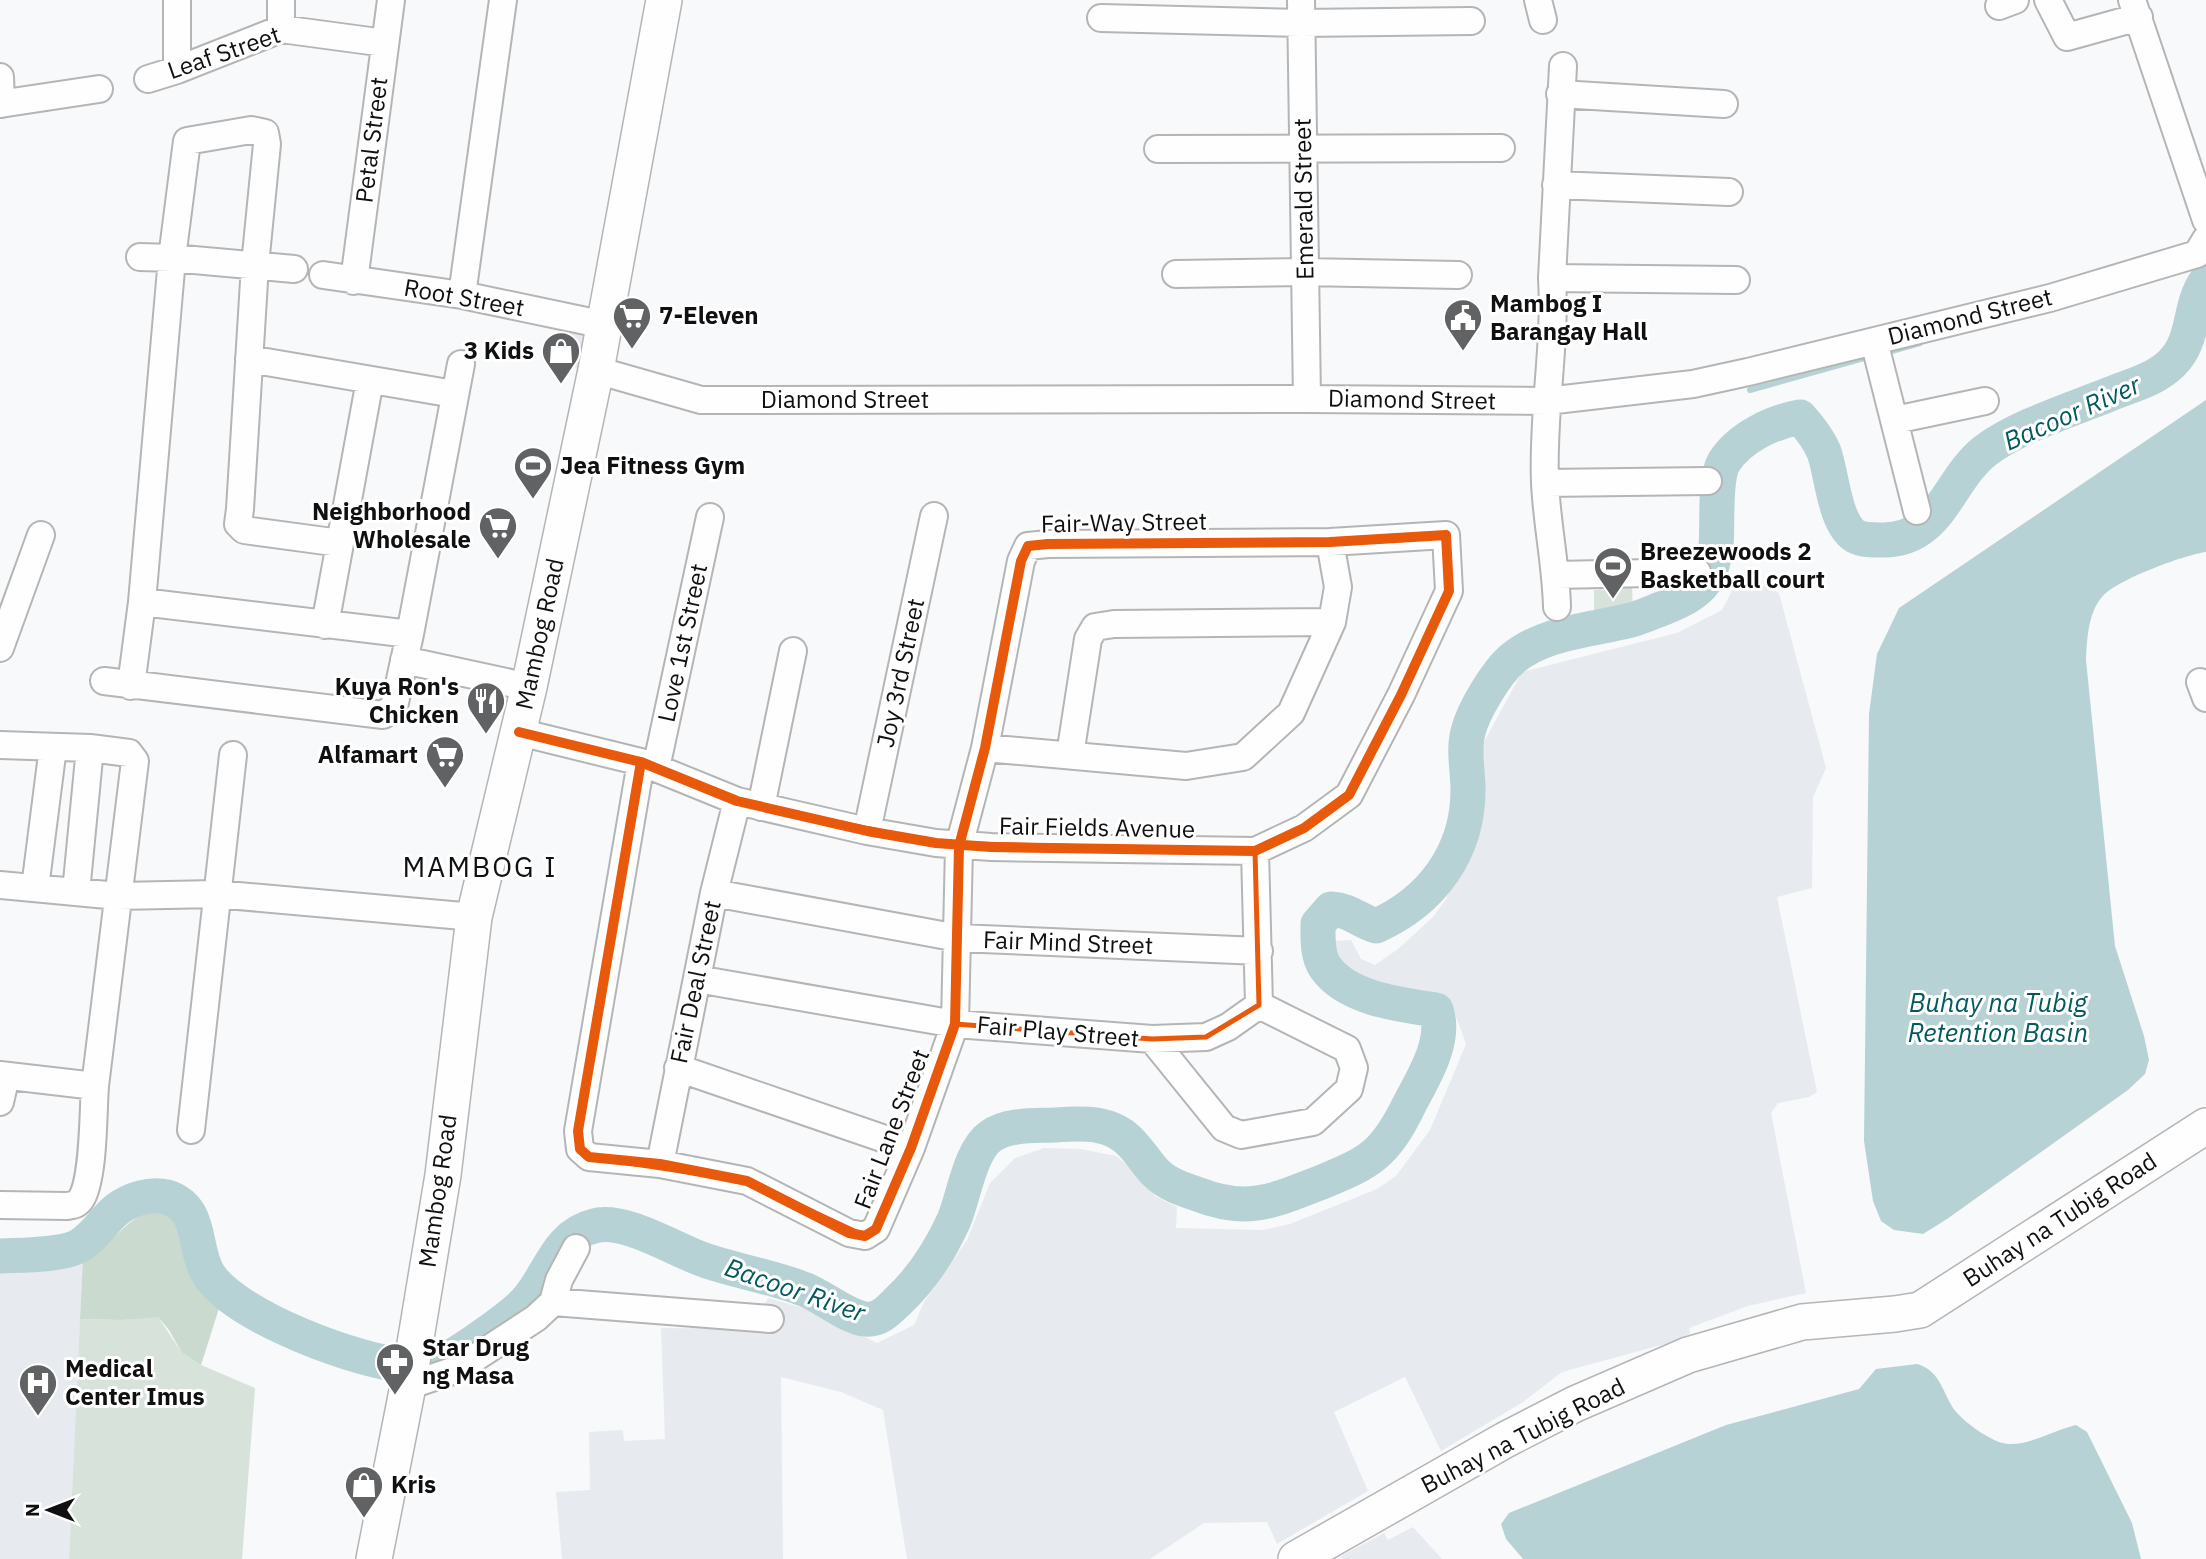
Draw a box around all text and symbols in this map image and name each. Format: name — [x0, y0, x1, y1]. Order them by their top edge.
street label: Leaf Street — [163, 18, 284, 86]
street label: Petal Street — [347, 75, 395, 205]
street label: Emerald Street — [1286, 118, 1320, 280]
street label: Root Street — [401, 271, 527, 323]
street label: Diamond Street — [1884, 280, 2055, 352]
place label: Mambog I Barangay Hall — [1490, 287, 1648, 347]
supermarket icon: 7-Eleven — [611, 295, 653, 350]
public building icon: Mambog I Barangay Hall — [1442, 297, 1484, 352]
place label: 7-Eleven — [659, 299, 759, 331]
shop icon: 3 Kids — [540, 330, 582, 385]
place label: 3 Kids — [464, 334, 534, 366]
water label: Bacoor River — [1998, 366, 2147, 457]
street label: Diamond Street — [1328, 382, 1496, 416]
street label: Diamond Street — [761, 383, 929, 415]
sports icon: Jea Fitness Gym — [512, 445, 554, 500]
place label: Jea Fitness Gym — [560, 449, 745, 481]
place label: Neighborhood Wholesale — [312, 495, 471, 555]
supermarket icon: Neighborhood Wholesale — [477, 505, 519, 560]
street label: Fair-Way Street — [1041, 505, 1207, 539]
place label: Breezewoods 2 Basketball court — [1640, 535, 1825, 595]
sports icon: Breezewoods 2 Basketball court — [1592, 545, 1634, 600]
street label: Mambog Road — [507, 555, 571, 713]
street label: Love 1st Street — [650, 561, 714, 725]
street label: Joy 3rd Street — [869, 595, 931, 750]
place label: Kuya Ron's Chicken — [335, 670, 459, 730]
restaurant icon: Kuya Ron's Chicken — [465, 680, 507, 735]
supermarket icon: Alfamart — [424, 734, 466, 789]
place label: Alfamart — [318, 738, 418, 770]
street label: Fair Fields Avenue — [999, 809, 1195, 845]
district label: MAMBOG I — [403, 848, 557, 885]
street label: Fair Deal Street — [662, 897, 728, 1066]
street label: Fair Mind Street — [982, 923, 1154, 961]
water label: Buhay na Tubig Retention Basin — [1908, 985, 2089, 1049]
street label: Fair Play Street — [976, 1008, 1141, 1054]
street label: Fair Lane Street — [846, 1044, 936, 1213]
street label: Mambog Road — [410, 1112, 464, 1269]
street label: Buhay na Tubig Road — [1956, 1144, 2163, 1294]
water label: Bacoor River — [721, 1249, 871, 1329]
place label: Star Drug ng Masa — [422, 1331, 530, 1391]
pharmacy icon: Star Drug ng Masa — [374, 1341, 416, 1396]
place label: Medical Center Imus — [65, 1352, 205, 1412]
hospital icon: Medical Center Imus — [17, 1362, 59, 1417]
street label: Buhay na Tubig Road — [1415, 1370, 1630, 1500]
shop icon: Kris — [343, 1464, 385, 1519]
place label: Kris — [391, 1468, 436, 1500]
north arrow — [14, 1475, 84, 1545]
text: N — [20, 1503, 44, 1517]

